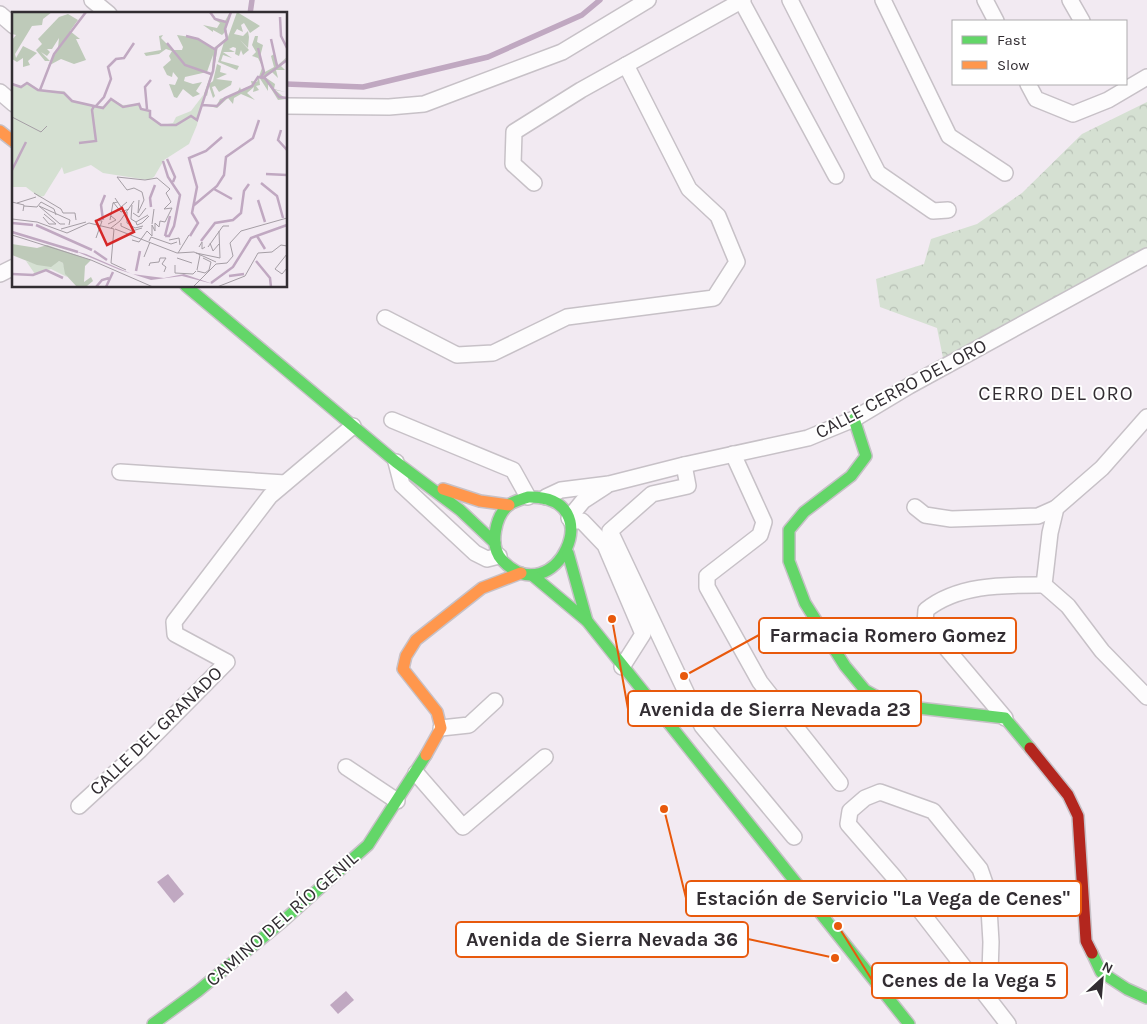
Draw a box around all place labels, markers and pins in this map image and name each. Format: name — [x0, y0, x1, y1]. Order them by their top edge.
callout: Farmacia Romero Gomez — [759, 618, 1016, 653]
callout: Avenida de Sierra Nevada 23 — [628, 691, 921, 726]
callout: Estación de Servicio "La Vega de Cenes" — [686, 881, 1081, 916]
callout: Avenida de Sierra Nevada 36 — [456, 922, 748, 957]
callout: Cenes de la Vega 5 — [872, 963, 1067, 998]

